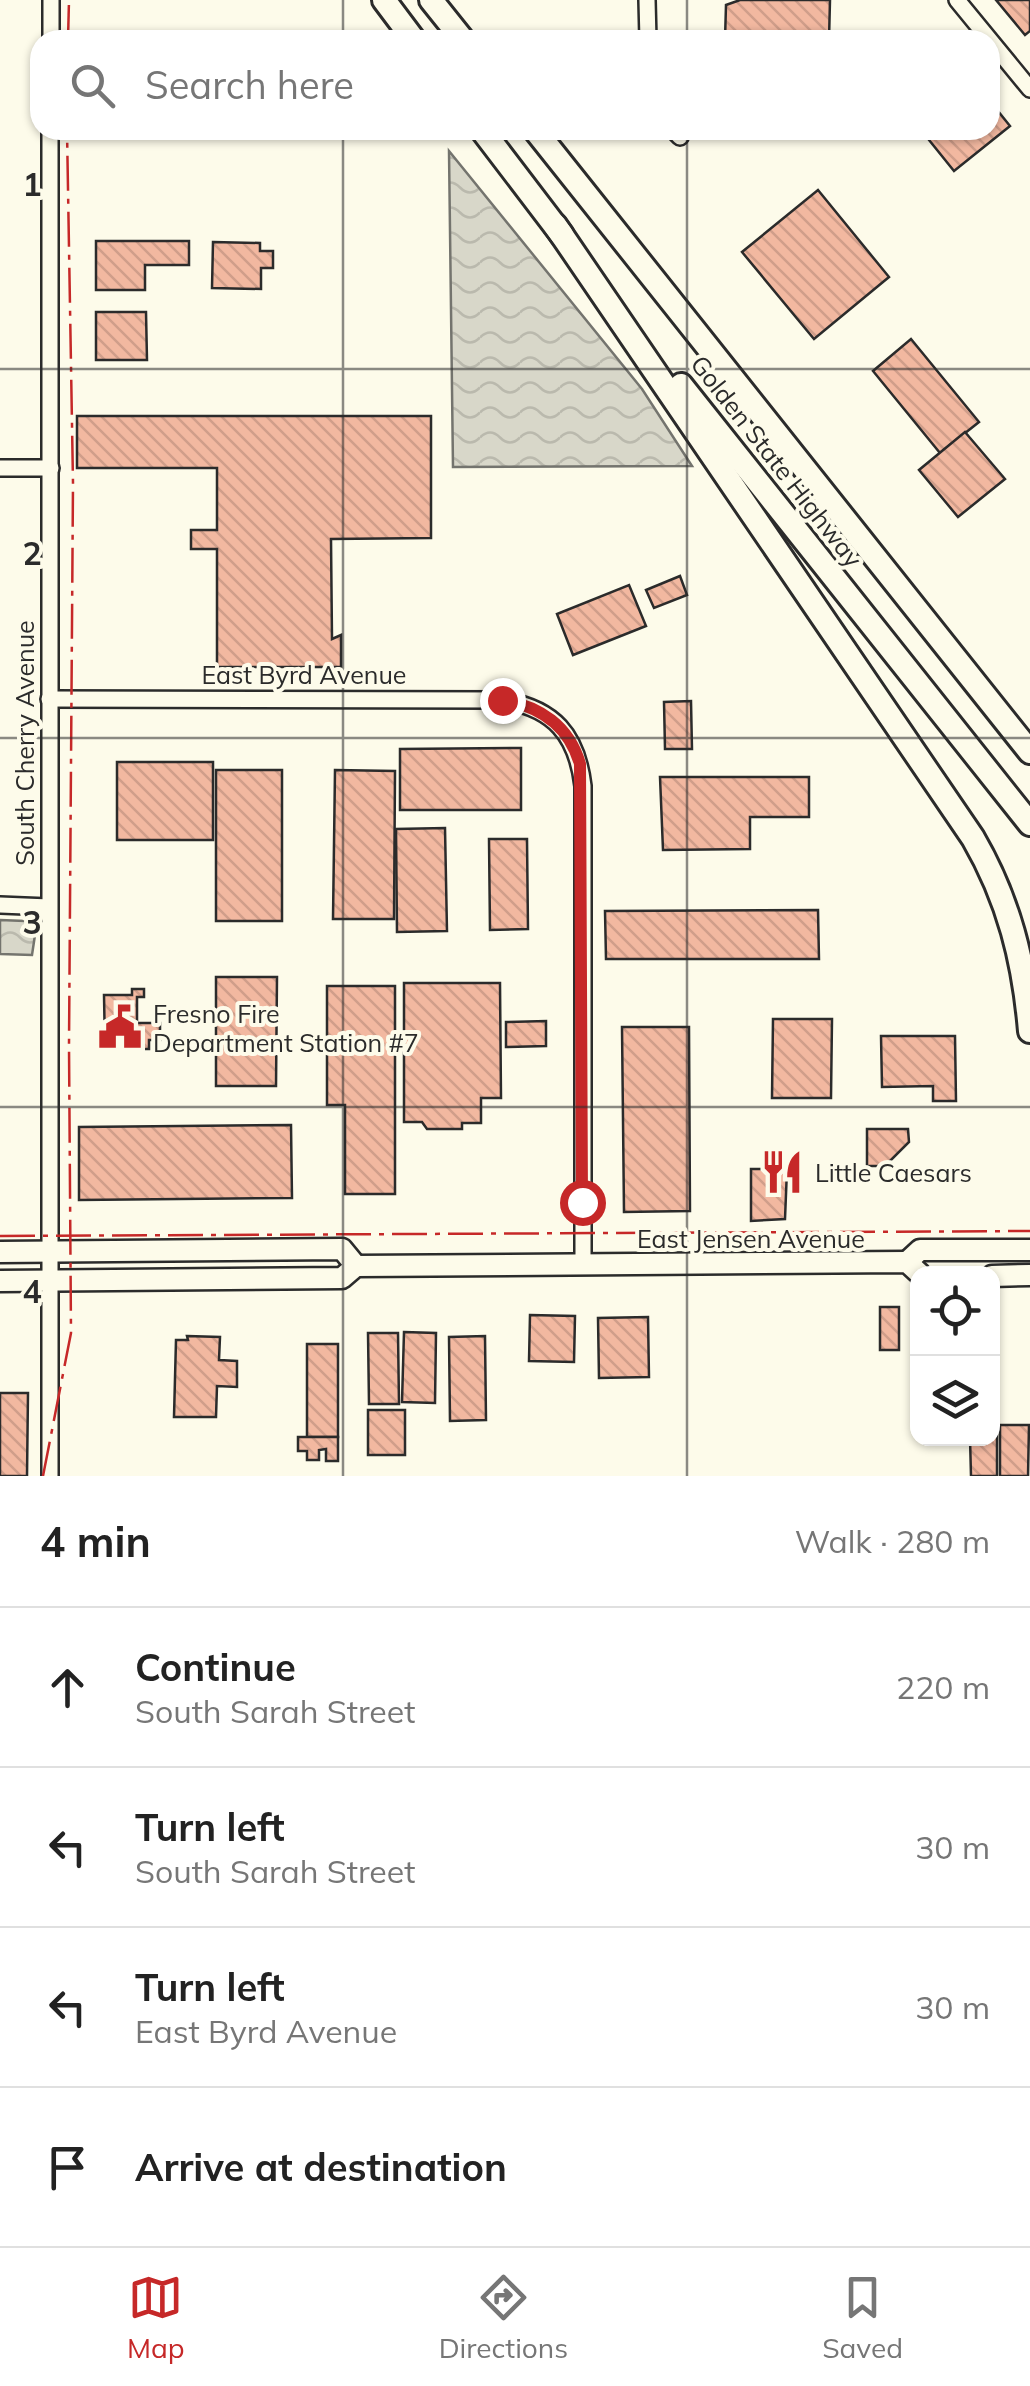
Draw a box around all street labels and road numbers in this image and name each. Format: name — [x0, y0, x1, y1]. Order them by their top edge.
street label: Golden State Highway — [685, 349, 869, 573]
street label: South Cherry Avenue — [9, 620, 40, 866]
street label: East Byrd Avenue — [202, 659, 406, 690]
street label: East Jensen Avenue — [637, 1223, 865, 1254]

